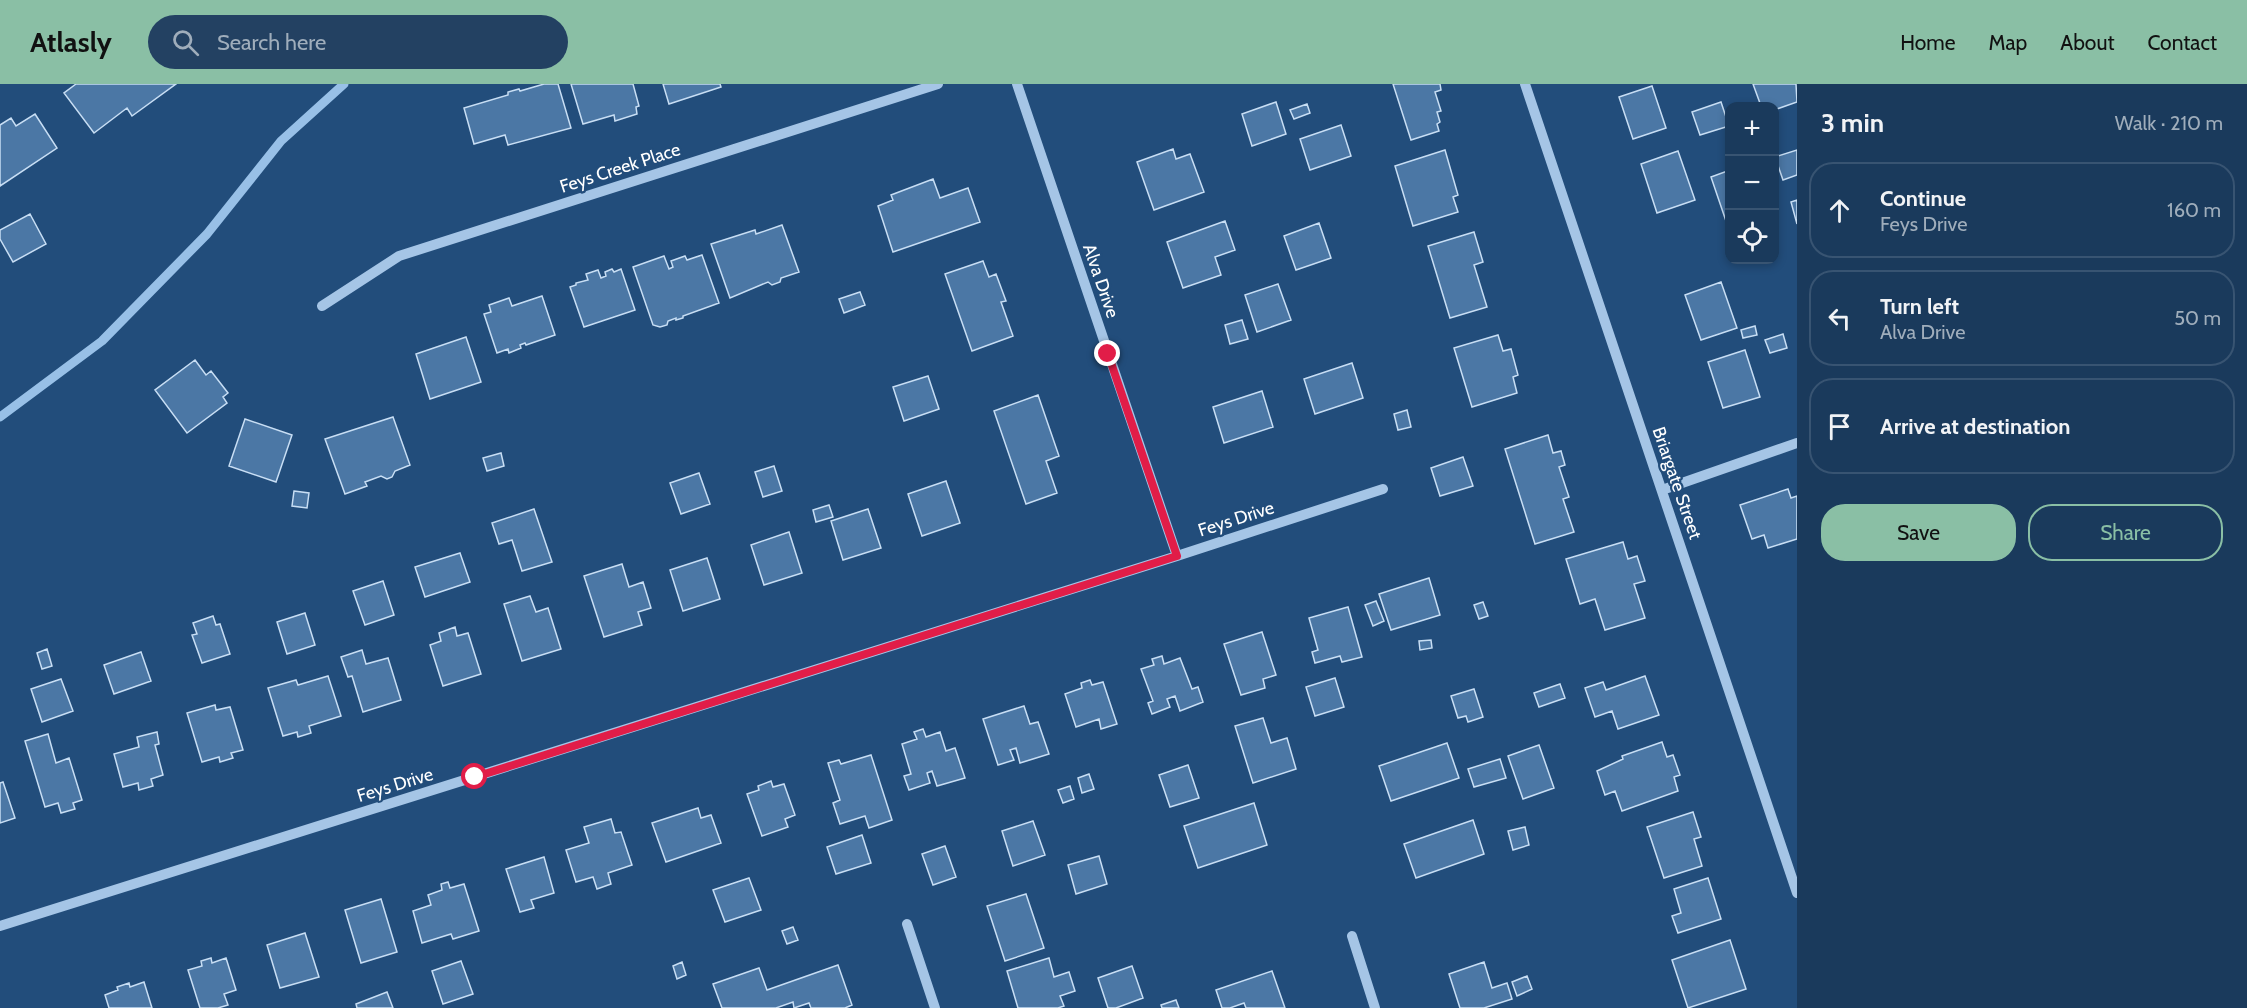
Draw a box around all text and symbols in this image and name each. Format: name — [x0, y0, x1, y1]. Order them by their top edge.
search box — [148, 15, 568, 69]
text: Atlasly — [30, 25, 112, 59]
icon: search — [169, 26, 202, 59]
text: Search here — [217, 29, 326, 56]
text: Home — [1900, 30, 1956, 55]
text: Map — [1989, 30, 2027, 55]
text: About — [2060, 30, 2114, 55]
text: Contact — [2147, 30, 2217, 55]
map controls — [1725, 102, 1779, 264]
button: + — [1725, 102, 1779, 156]
text: 3 min — [1821, 107, 1884, 139]
text: Walk · 210 m — [2115, 111, 2223, 135]
street label: Feys Creek Place — [557, 138, 683, 198]
button: − — [1725, 156, 1779, 210]
text: Continue — [1880, 185, 1966, 212]
icon: ahead — [1823, 194, 1856, 227]
text: 160 m — [2167, 198, 2221, 222]
button: locate — [1725, 210, 1779, 264]
text: Feys Drive — [1880, 212, 1967, 236]
street label: Alva Drive — [1078, 241, 1124, 321]
text: Turn left — [1880, 293, 1959, 320]
icon: left — [1823, 302, 1856, 335]
text: 50 m — [2174, 306, 2221, 330]
text: Alva Drive — [1880, 320, 1965, 344]
route end — [1094, 340, 1120, 366]
icon: arrive — [1823, 410, 1856, 443]
text: Arrive at destination — [1880, 413, 2070, 440]
street label: Briargate Street — [1648, 424, 1706, 542]
street label: Feys Drive — [1195, 496, 1277, 542]
button: Save — [1821, 504, 2016, 561]
button: Share — [2028, 504, 2223, 561]
street label: Feys Drive — [354, 763, 436, 807]
route start — [461, 763, 487, 789]

